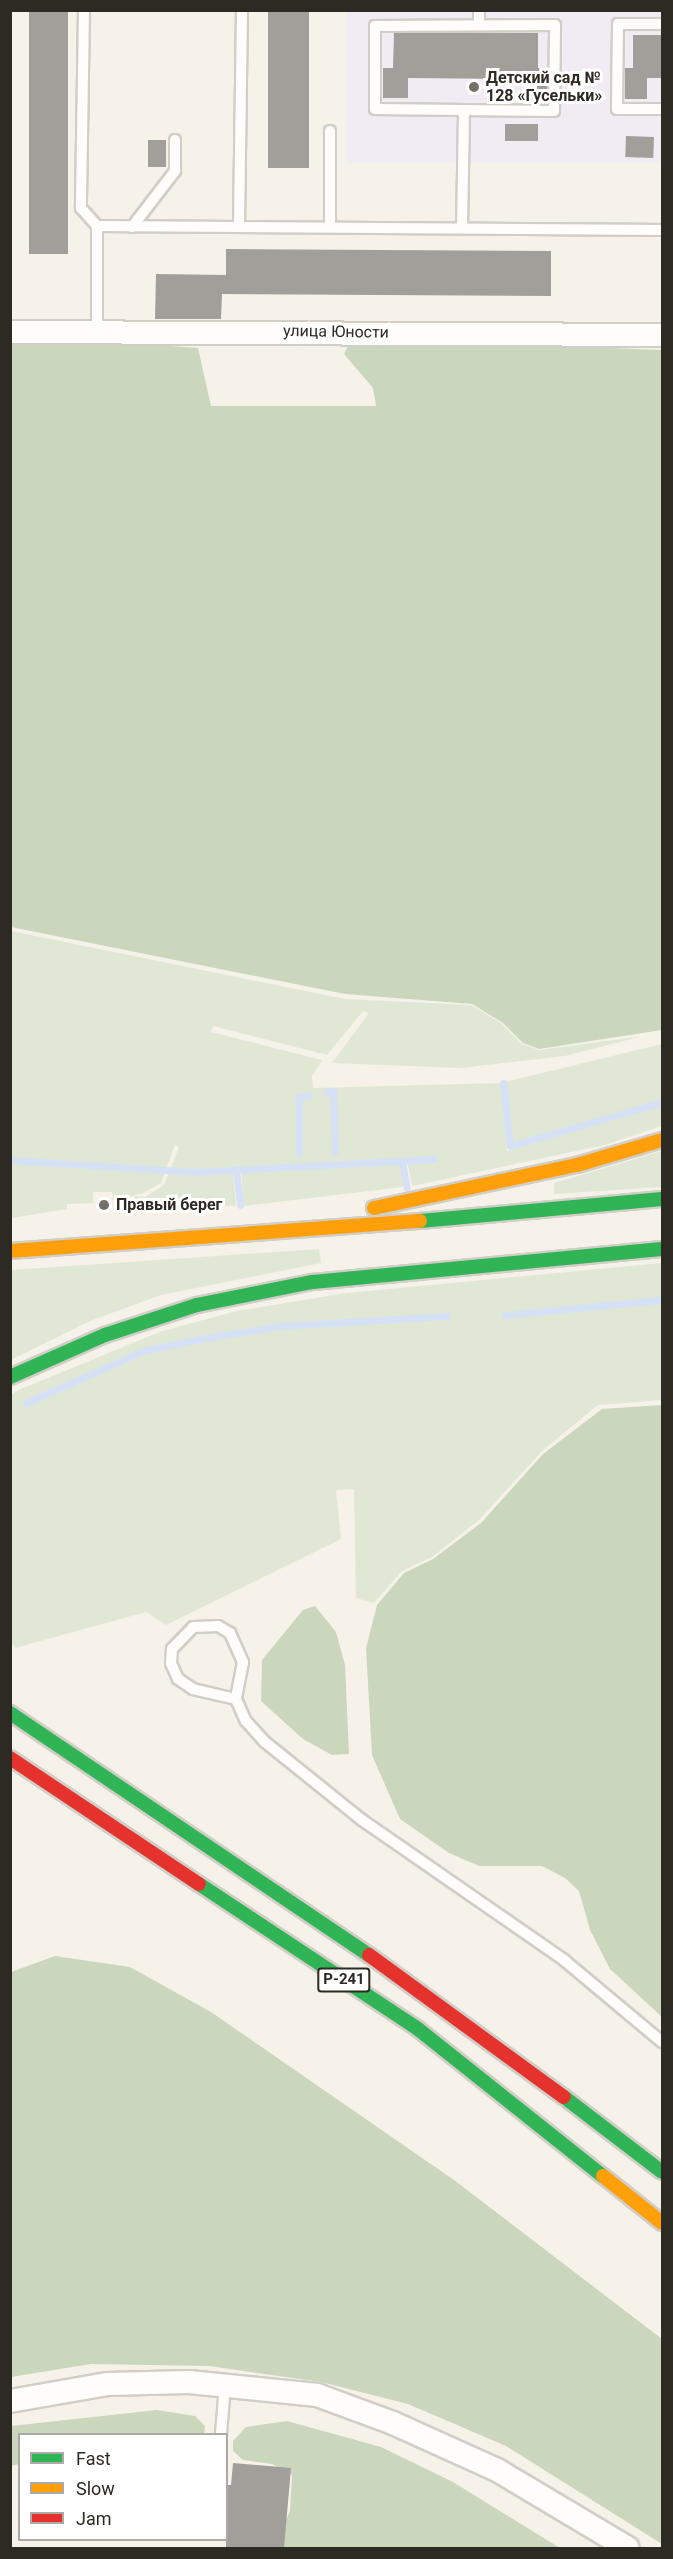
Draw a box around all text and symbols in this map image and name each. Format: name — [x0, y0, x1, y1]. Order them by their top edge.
place label: Детский сад № 128 «Гусельки» — [486, 68, 602, 106]
marker: Детский сад № 128 «Гусельки» — [467, 80, 481, 94]
street label: улица Юности — [283, 321, 389, 343]
place label: Правый берег — [116, 1195, 222, 1215]
marker: Правый берег — [97, 1198, 111, 1212]
road number: Р-241 — [317, 1968, 371, 1992]
legend — [18, 2433, 228, 2541]
text: Fast — [76, 2448, 111, 2469]
text: Slow — [76, 2478, 115, 2499]
text: Jam — [76, 2508, 112, 2529]

